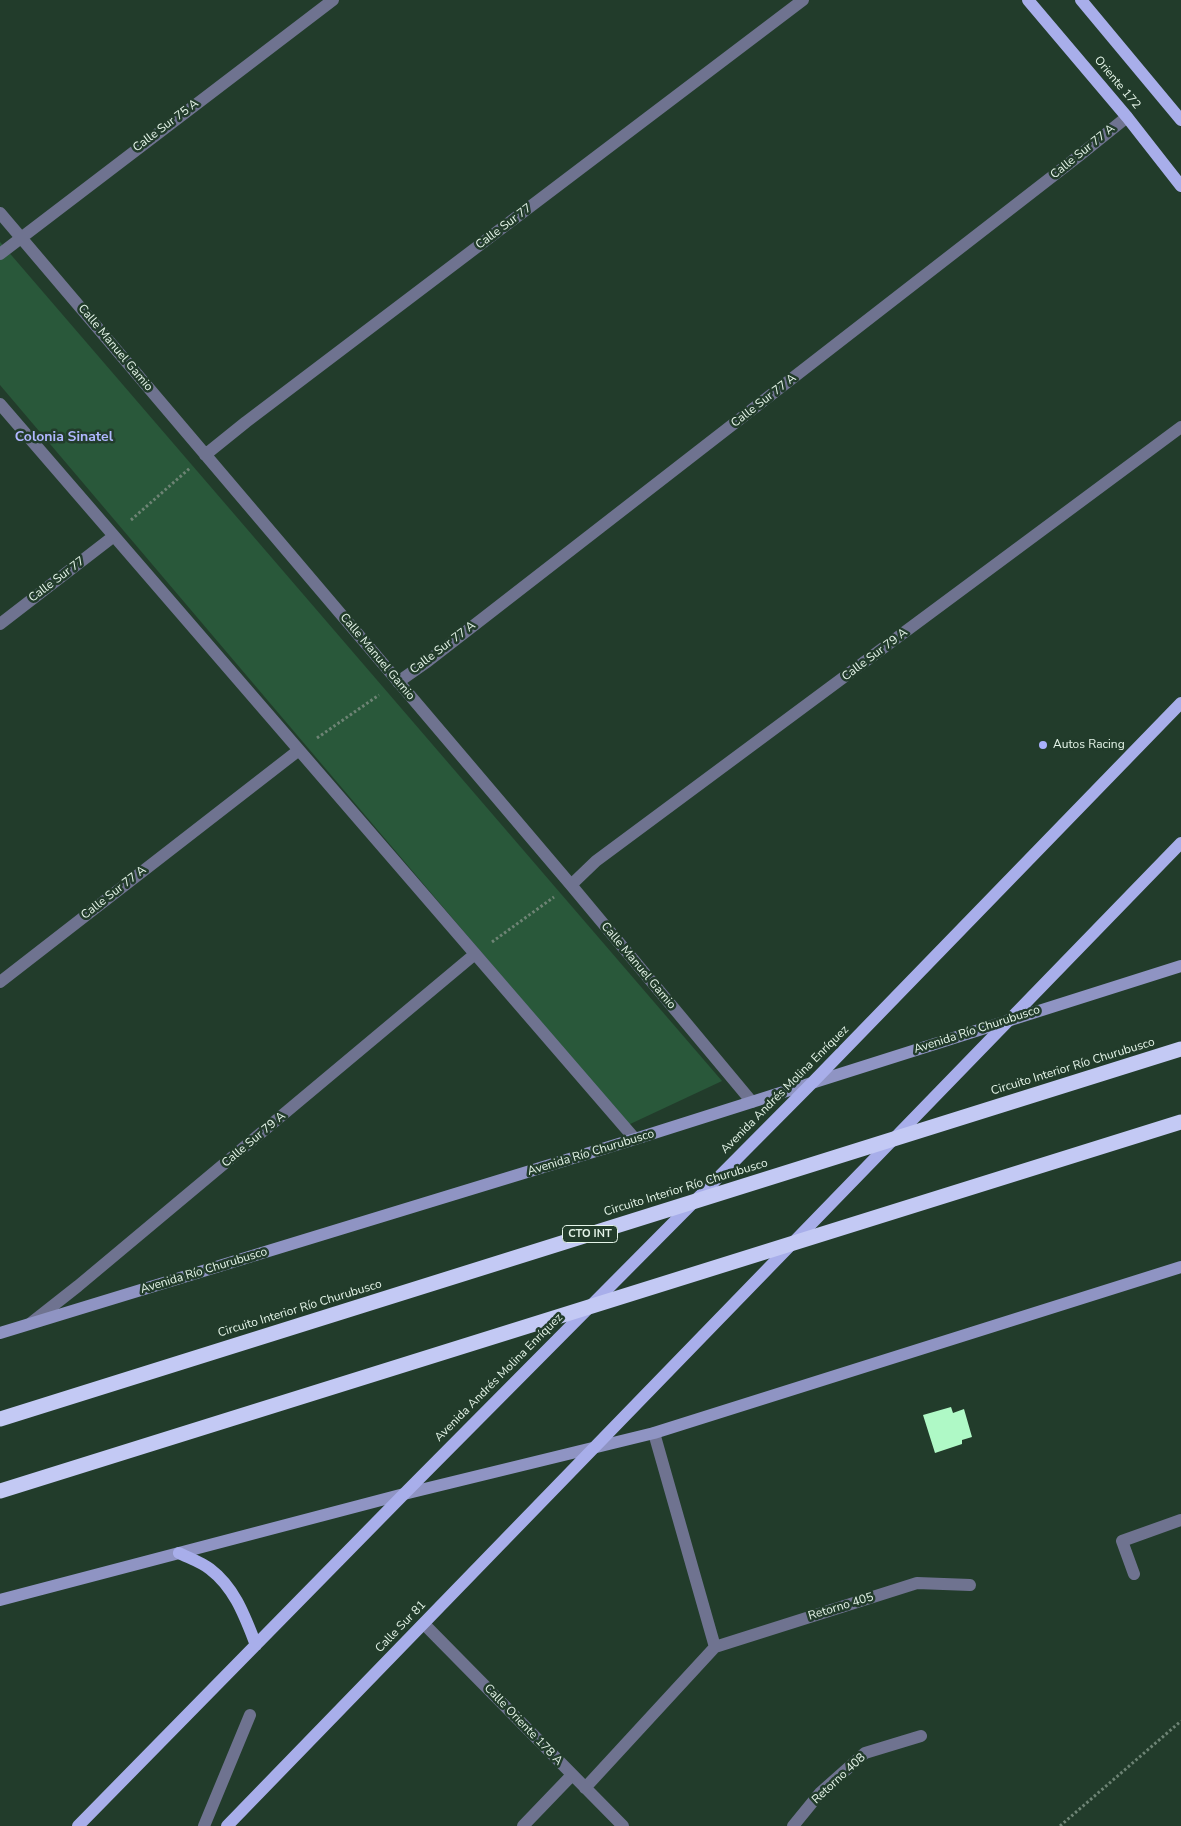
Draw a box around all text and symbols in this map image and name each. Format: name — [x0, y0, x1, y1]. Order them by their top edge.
street label: Oriente 172 — [1091, 54, 1143, 112]
street label: Calle Sur 75 A — [130, 97, 202, 155]
street label: Calle Sur 77 A — [1048, 122, 1118, 182]
street label: Calle Sur 77 — [473, 201, 535, 253]
street label: Calle Manuel Gamio — [75, 302, 155, 394]
street label: Calle Sur 77 A — [729, 371, 799, 431]
district label: Colonia Sinatel — [15, 430, 113, 446]
street label: Calle Sur 77 — [26, 554, 88, 606]
street label: Calle Manuel Gamio — [337, 611, 417, 703]
street label: Calle Sur 77 A — [407, 619, 479, 677]
street label: Calle Sur 79 A — [839, 626, 911, 684]
place label: Autos Racing — [1053, 738, 1125, 752]
marker: Autos Racing — [1037, 739, 1049, 751]
street label: Calle Sur 77 A — [79, 863, 149, 923]
street label: Calle Manuel Gamio — [598, 920, 678, 1012]
street label: Avenida Río Churubusco — [912, 1003, 1042, 1057]
street label: Avenida Andrés Molina Enríquez — [718, 1023, 852, 1157]
street label: Circuito Interior Río Churubusco — [989, 1035, 1157, 1099]
street label: Calle Sur 79 A — [219, 1109, 289, 1171]
street label: Avenida Río Churubusco — [526, 1127, 656, 1179]
street label: Circuito Interior Río Churubusco — [602, 1156, 770, 1220]
road number: CTO INT — [562, 1226, 618, 1242]
street label: Avenida Río Churubusco — [139, 1245, 269, 1297]
street label: Circuito Interior Río Churubusco — [216, 1277, 384, 1341]
street label: Avenida Andrés Molina Enríquez — [432, 1311, 566, 1445]
street label: Retorno 405 — [807, 1590, 875, 1624]
street label: Calle Sur 81 — [373, 1598, 429, 1656]
street label: Calle Oriente 178 A — [481, 1681, 565, 1769]
street label: Retorno 408 — [809, 1751, 869, 1807]

